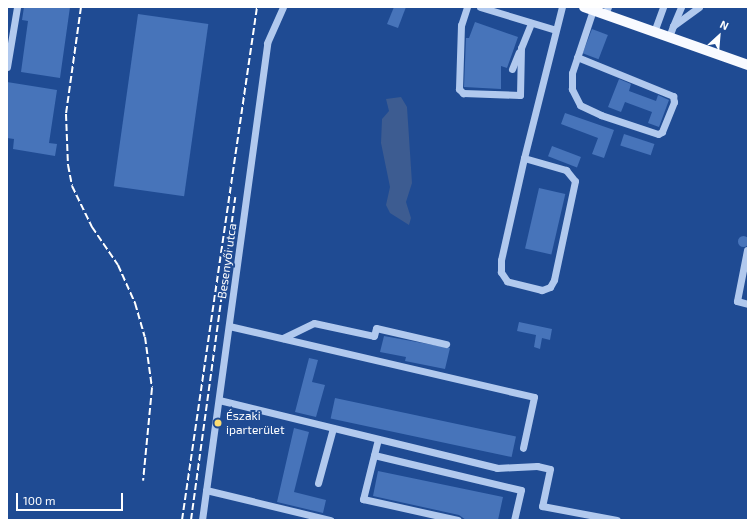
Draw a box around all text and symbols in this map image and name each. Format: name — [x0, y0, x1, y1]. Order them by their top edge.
north arrow — [699, 16, 739, 56]
text: N — [718, 17, 731, 32]
street label: Besenyői utca — [215, 222, 239, 300]
place label: Északi iparterület — [226, 409, 285, 437]
marker: Északi iparterület — [213, 418, 223, 428]
scale bar — [18, 485, 125, 511]
text: 100 m — [23, 493, 55, 507]

